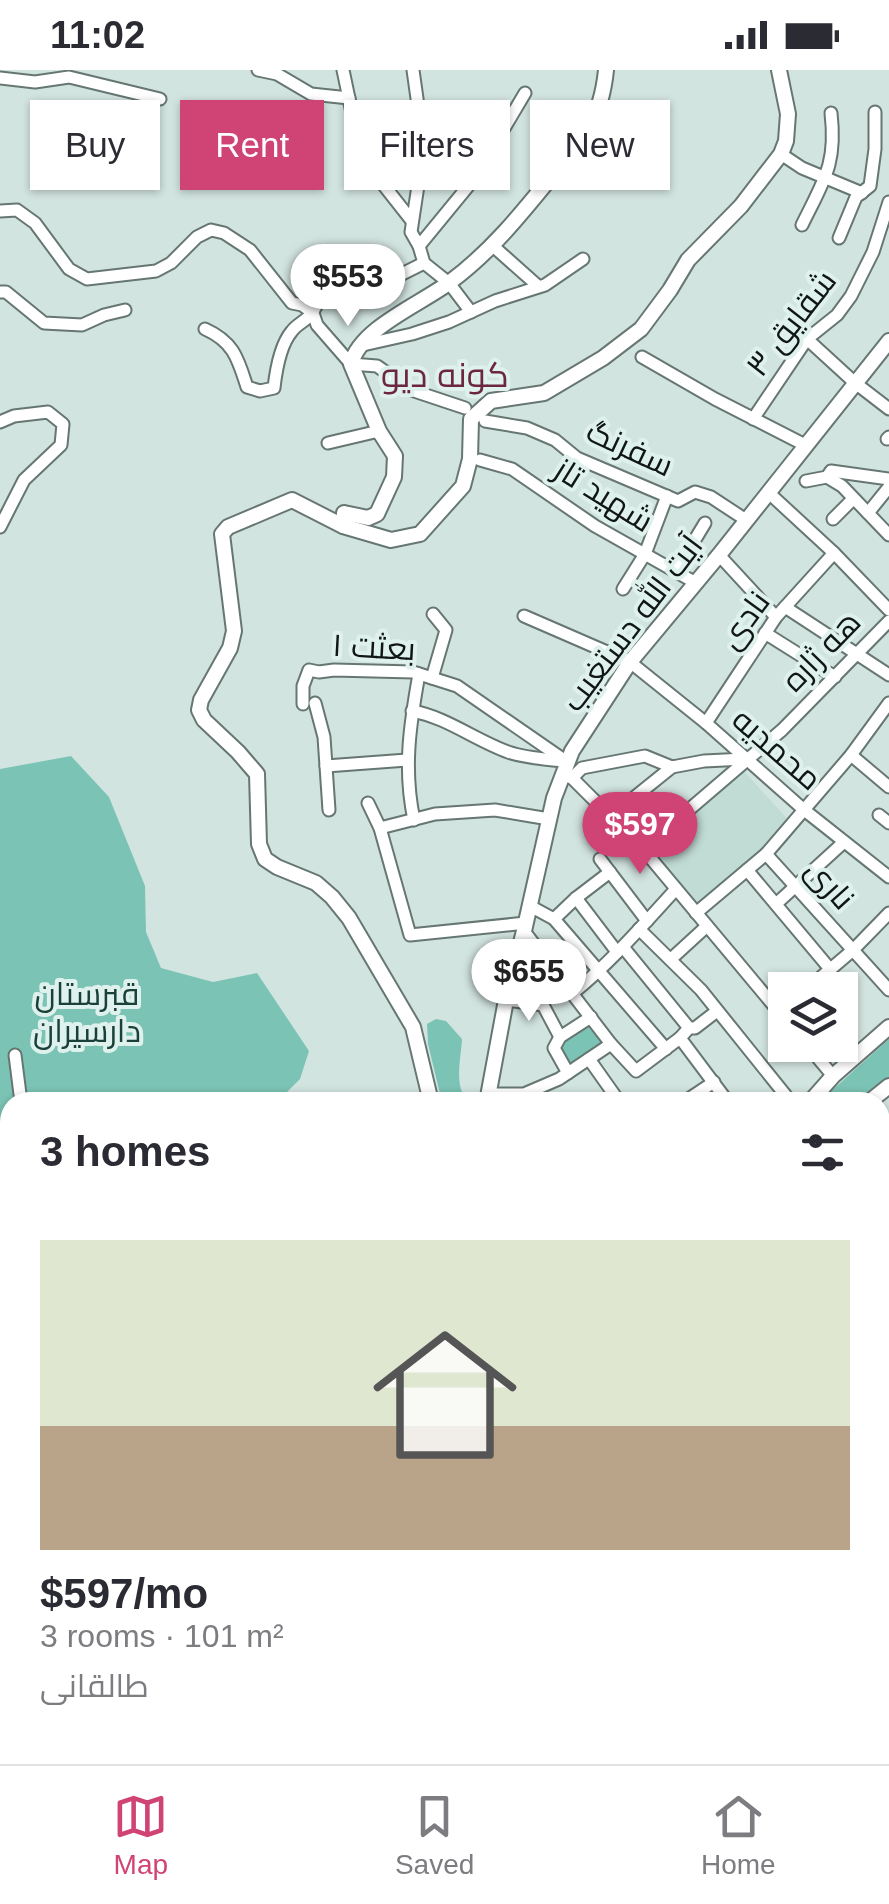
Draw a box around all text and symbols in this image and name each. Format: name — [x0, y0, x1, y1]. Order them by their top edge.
text: 11:02 — [50, 14, 145, 56]
chip: Buy — [30, 100, 160, 190]
chip: Rent — [180, 100, 324, 190]
chip: Filters — [344, 100, 510, 190]
chip: New — [530, 100, 670, 190]
pin: $553 — [289, 244, 407, 329]
text: $553 — [312, 258, 384, 294]
street label: شقایق ۳ — [739, 263, 845, 384]
district label: کونه دیو — [381, 355, 509, 395]
street label: سفرنگ — [581, 412, 679, 484]
street label: شهید تاز — [546, 450, 660, 540]
street label: آیت الله دستغیب — [552, 526, 710, 718]
street label: نادی — [711, 584, 778, 656]
street label: هه ژاره — [774, 604, 868, 698]
street label: بعثت ۱ — [331, 627, 417, 667]
street label: محمدیه — [725, 701, 829, 797]
pin: $597 — [581, 792, 699, 877]
text: $597 — [604, 806, 676, 842]
street label: ناری — [797, 851, 862, 917]
pin: $655 — [470, 939, 588, 1024]
text: $655 — [493, 953, 565, 989]
map controls — [768, 972, 858, 1062]
button: layers — [768, 972, 858, 1062]
park label: قبرستان دارسیران — [33, 976, 141, 1050]
icon: filters — [795, 1125, 850, 1180]
text: 3 homes — [40, 1128, 210, 1175]
icon: home — [355, 1305, 535, 1485]
text: $597/mo — [40, 1570, 208, 1617]
text: 3 rooms · 101 m² — [40, 1618, 284, 1654]
text: طالقانی — [40, 1668, 149, 1704]
tab: Map — [113, 1789, 168, 1881]
tab: Saved — [395, 1789, 474, 1881]
tab: Home — [701, 1789, 776, 1881]

